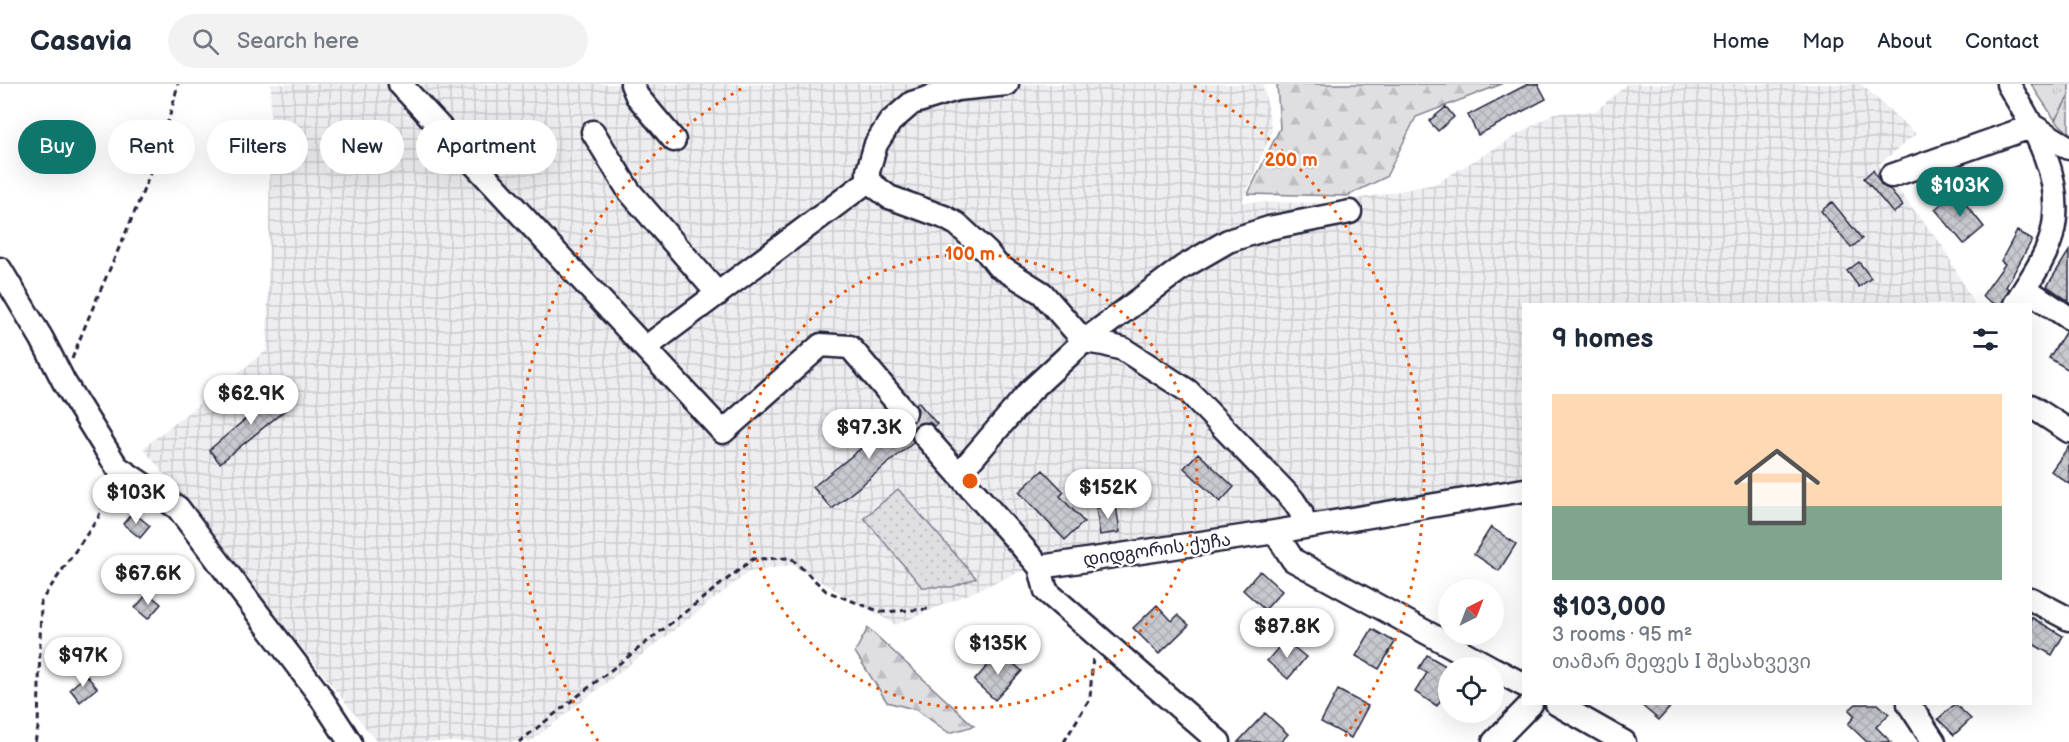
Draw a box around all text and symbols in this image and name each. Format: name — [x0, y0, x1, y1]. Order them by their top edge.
search box — [168, 14, 588, 68]
text: Casavia — [30, 25, 132, 58]
icon: search — [189, 25, 222, 58]
text: Search here — [237, 28, 359, 55]
text: Home — [1712, 29, 1769, 54]
text: Map — [1802, 29, 1844, 54]
text: About — [1877, 29, 1932, 54]
text: Contact — [1965, 29, 2039, 54]
chip: Buy — [18, 120, 96, 174]
chip: Rent — [108, 120, 195, 174]
chip: Filters — [207, 120, 308, 174]
chip: New — [320, 120, 404, 174]
chip: Apartment — [416, 120, 557, 174]
text: 200 m — [1264, 150, 1318, 171]
pin: $103K — [1918, 167, 2002, 218]
text: $103K — [1930, 174, 1990, 198]
text: 100 m — [945, 244, 995, 265]
icon: filters — [1969, 323, 2002, 356]
text: 9 homes — [1552, 324, 1653, 355]
pin: $62.9K — [202, 375, 300, 426]
text: $62.9K — [218, 382, 285, 406]
pin: $97.3K — [820, 409, 918, 460]
text: $97.3K — [836, 416, 902, 440]
icon: home — [1723, 433, 1831, 541]
pin: $152K — [1066, 469, 1150, 520]
centre of rings — [960, 471, 980, 491]
pin: $103K — [94, 474, 178, 525]
text: $152K — [1079, 476, 1137, 500]
text: $103K — [106, 481, 166, 505]
street label: დიდგორის ქუჩა — [1082, 529, 1232, 571]
pin: $67.6K — [99, 555, 197, 606]
text: $67.6K — [115, 562, 181, 586]
north arrow — [1438, 579, 1504, 645]
map controls — [1438, 579, 1504, 723]
text: $103,000 — [1552, 592, 1666, 623]
pin: $87.8K — [1238, 608, 1336, 659]
text: $87.8K — [1254, 615, 1320, 639]
text: 3 rooms · 95 m² — [1552, 623, 1692, 647]
pin: $135K — [956, 625, 1040, 676]
text: $135K — [969, 632, 1027, 656]
pin: $97K — [47, 637, 119, 688]
text: $97K — [58, 644, 108, 668]
text: თამარ მეფეს I შესახვევი — [1552, 650, 1811, 674]
button: locate — [1438, 657, 1504, 723]

